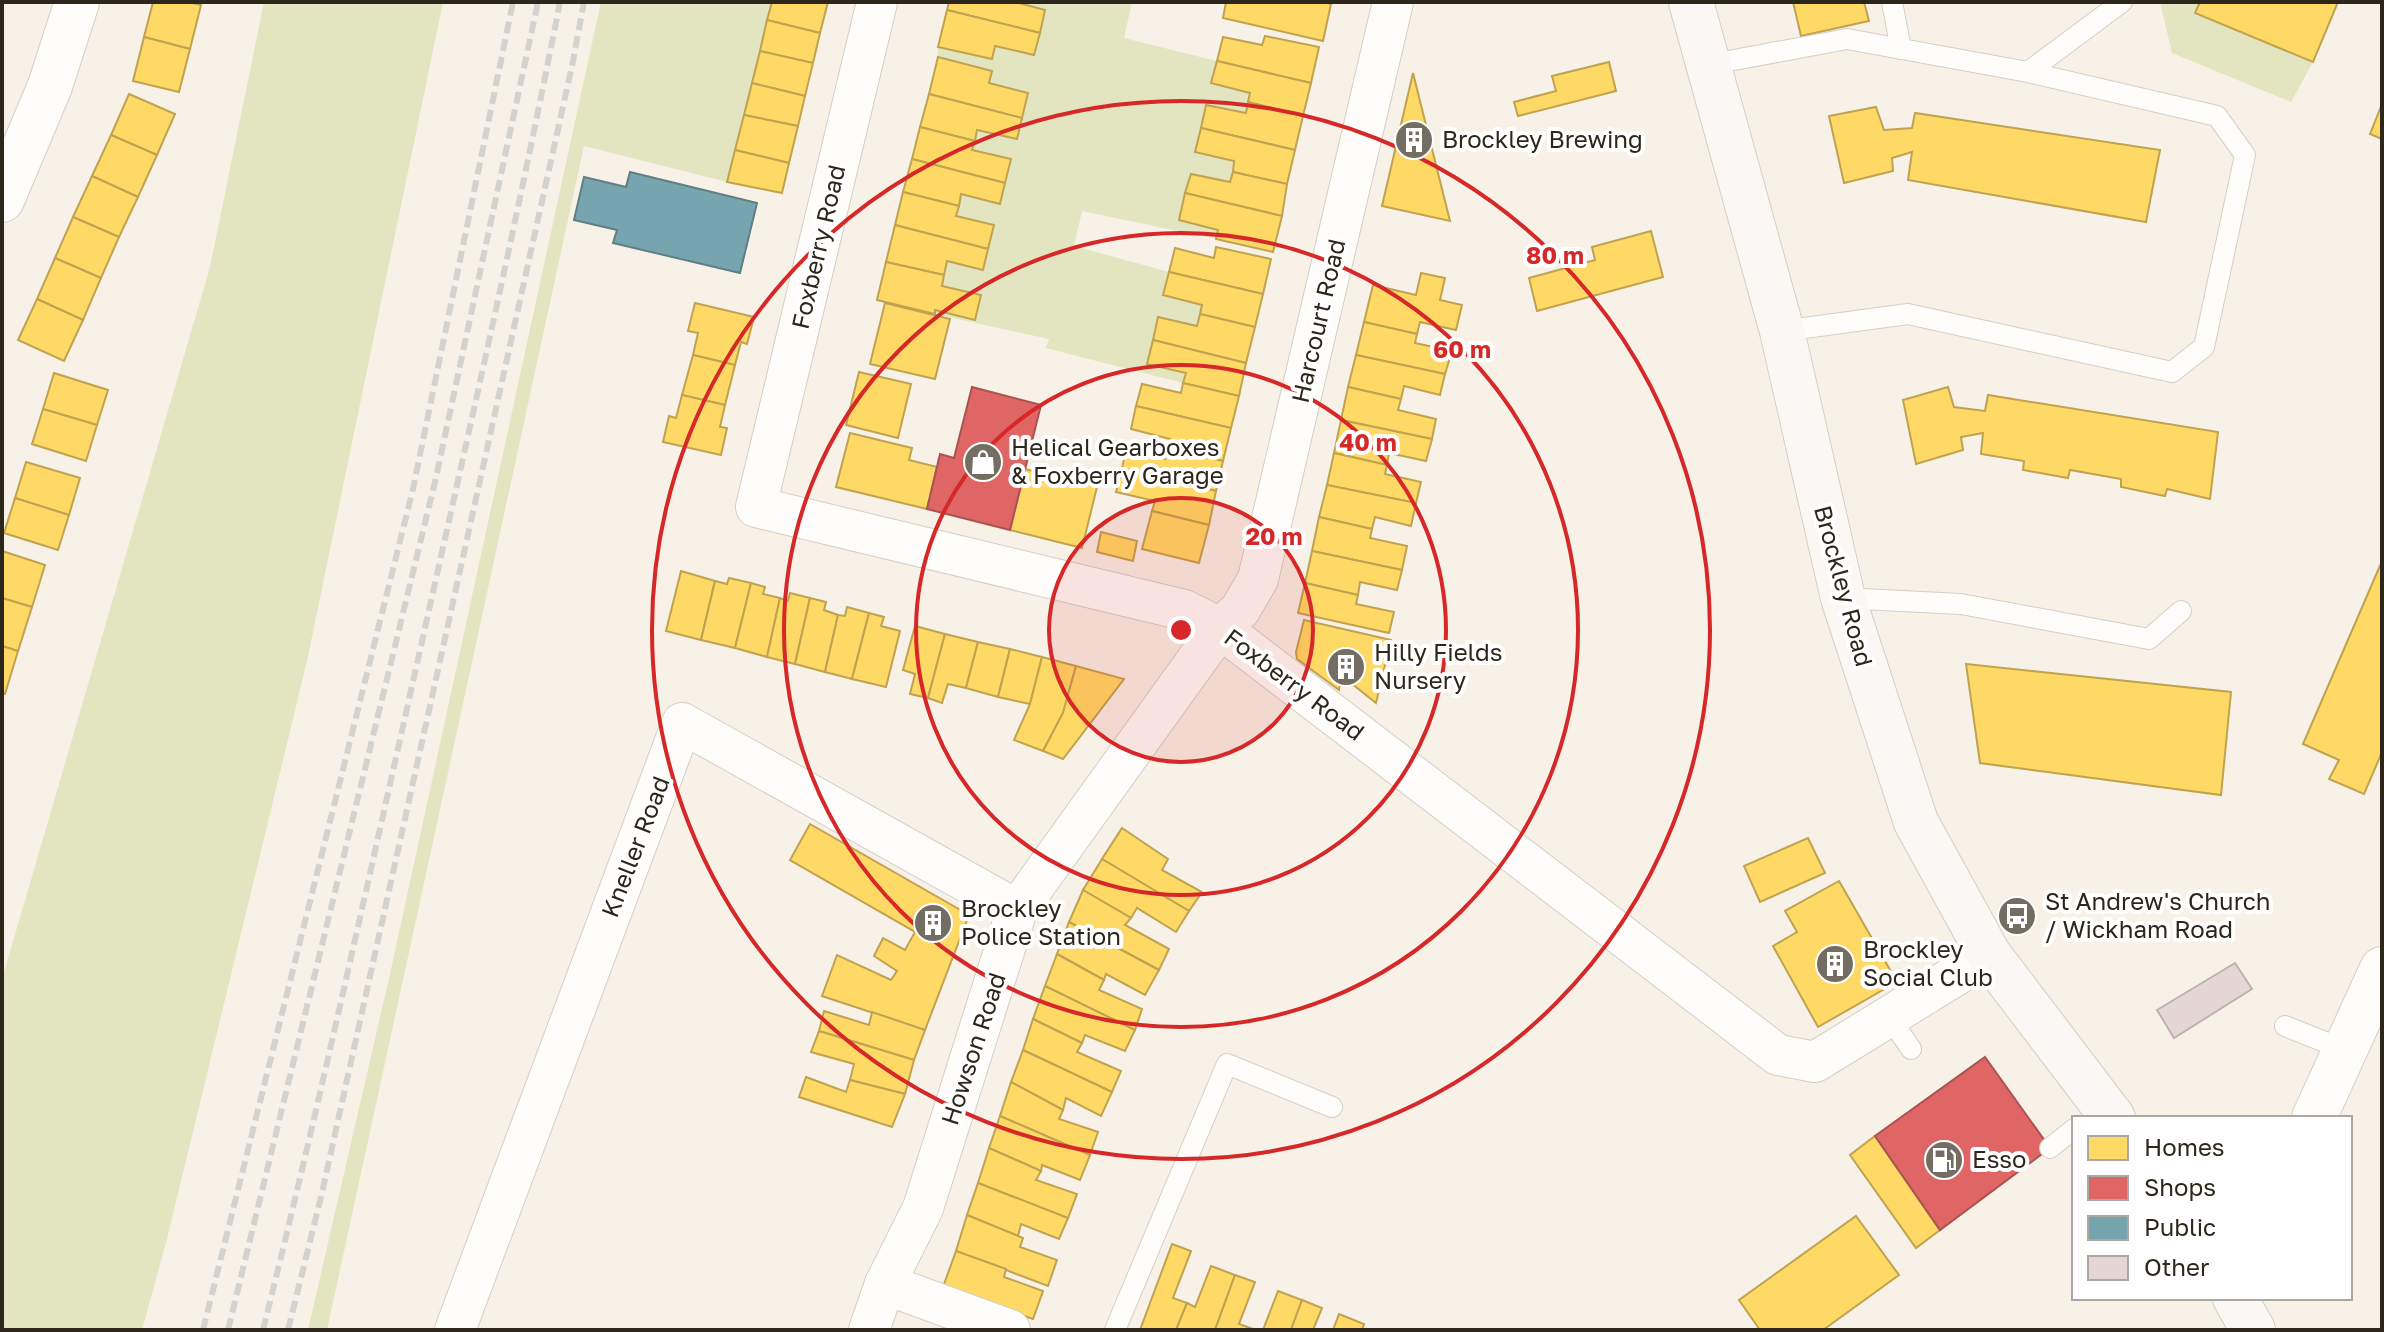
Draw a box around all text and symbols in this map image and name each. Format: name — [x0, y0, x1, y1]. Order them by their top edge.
building icon: Brockley Brewing — [1393, 119, 1435, 161]
place label: Brockley Brewing — [1442, 124, 1643, 153]
street label: Foxberry Road — [785, 162, 851, 332]
street label: Harcourt Road — [1285, 236, 1350, 405]
text: 80 m — [1526, 240, 1584, 269]
text: 60 m — [1433, 334, 1491, 363]
text: 40 m — [1339, 427, 1397, 456]
place label: Helical Gearboxes & Foxberry Garage — [1011, 432, 1224, 489]
shop icon: Helical Gearboxes & Foxberry Garage — [962, 441, 1004, 483]
street label: Brockley Road — [1809, 502, 1880, 669]
text: 20 m — [1245, 521, 1303, 550]
centre of rings — [1167, 616, 1195, 644]
street label: Foxberry Road — [1219, 622, 1371, 746]
place label: Hilly Fields Nursery — [1374, 637, 1503, 694]
building icon: Hilly Fields Nursery — [1325, 646, 1367, 688]
street label: Kneller Road — [594, 772, 675, 921]
place label: St Andrew's Church / Wickham Road — [2045, 886, 2271, 943]
place label: Brockley Police Station — [961, 893, 1121, 950]
bus stop icon: St Andrew's Church / Wickham Road — [1996, 895, 2038, 937]
building icon: Brockley Police Station — [912, 902, 954, 944]
place label: Brockley Social Club — [1863, 934, 1993, 991]
building icon: Brockley Social Club — [1814, 943, 1856, 985]
street label: Howson Road — [934, 969, 1011, 1128]
legend — [2072, 1116, 2352, 1300]
text: Homes — [2144, 1132, 2225, 1161]
fuel station icon: Esso — [1923, 1139, 1965, 1181]
place label: Esso — [1972, 1144, 2026, 1173]
text: Shops — [2144, 1172, 2216, 1201]
text: Public — [2144, 1212, 2216, 1241]
text: Other — [2144, 1252, 2209, 1281]

